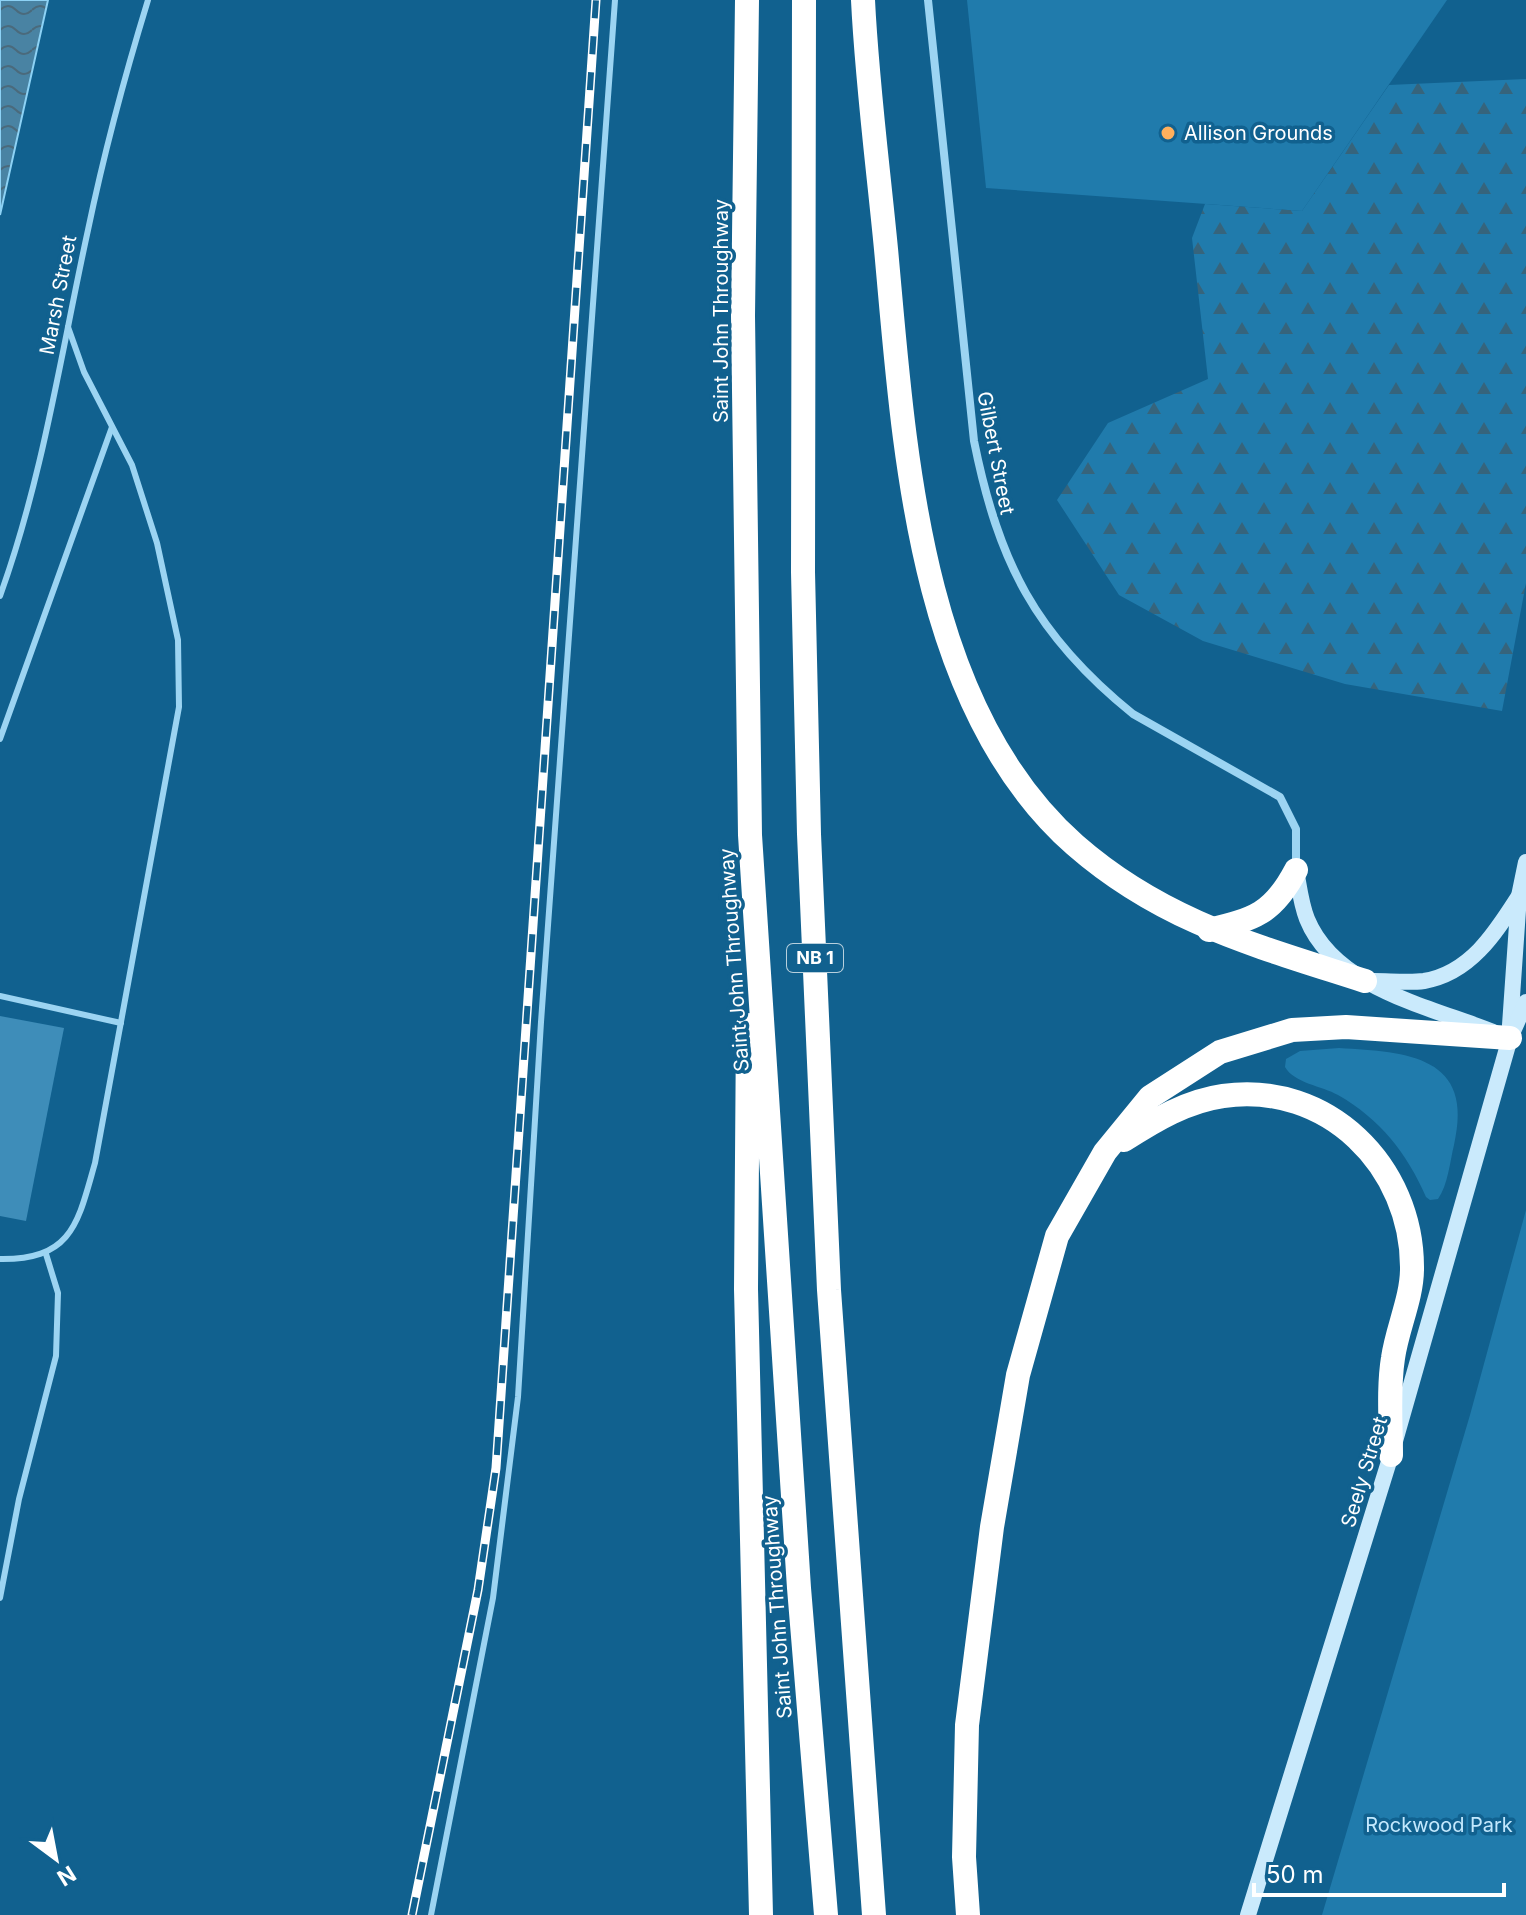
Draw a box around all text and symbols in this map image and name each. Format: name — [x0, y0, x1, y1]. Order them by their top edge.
place label: Allison Grounds — [1184, 121, 1333, 145]
marker: Allison Grounds — [1159, 124, 1177, 142]
street label: Saint John Throughway — [709, 199, 733, 423]
street label: Marsh Street — [35, 233, 81, 357]
street label: Gilbert Street — [972, 389, 1020, 517]
street label: Saint John Throughway — [714, 847, 754, 1073]
road number: NB 1 — [787, 944, 843, 972]
street label: Seely Street — [1336, 1413, 1392, 1530]
street label: Saint John Throughway — [757, 1494, 797, 1720]
park label: Rockwood Park — [1365, 1813, 1513, 1837]
north arrow — [16, 1819, 96, 1899]
scale bar — [1254, 1847, 1504, 1897]
text: N — [53, 1860, 81, 1891]
text: 50 m — [1266, 1860, 1324, 1889]

